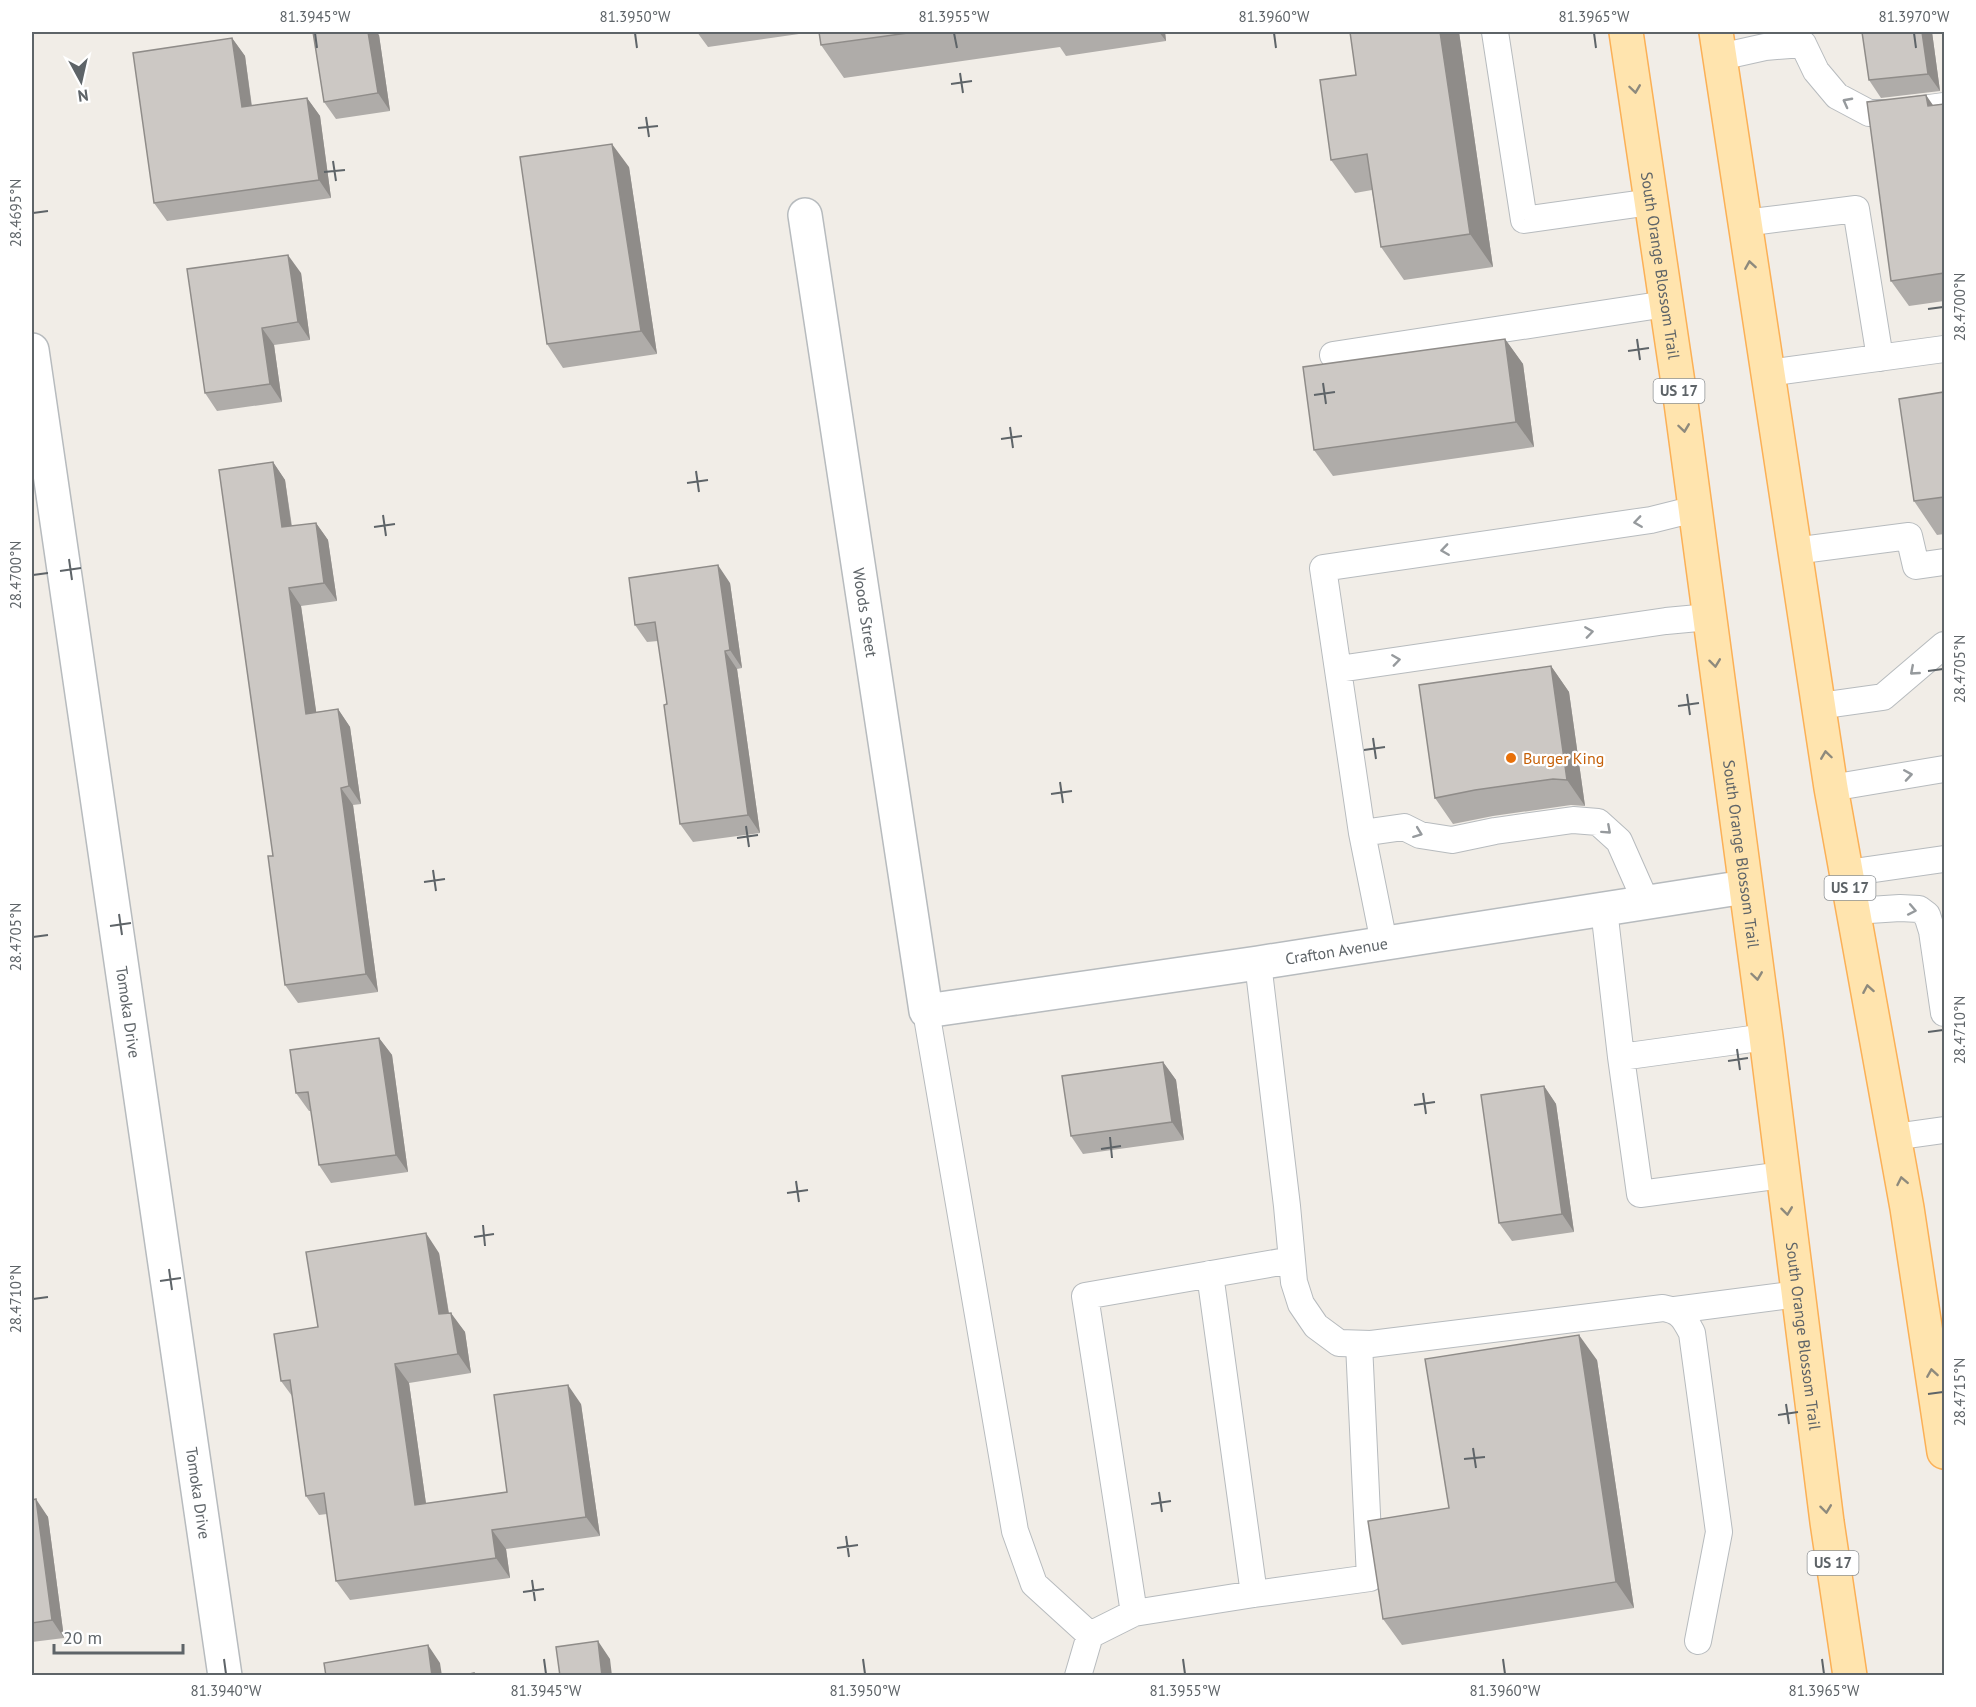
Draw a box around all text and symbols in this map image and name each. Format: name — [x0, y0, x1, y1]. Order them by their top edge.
text: 81.3945°W — [279, 7, 351, 26]
text: 81.3950°W — [599, 7, 671, 26]
text: 81.3955°W — [918, 7, 990, 26]
text: 81.3960°W — [1238, 7, 1310, 26]
text: 81.3965°W — [1558, 7, 1630, 26]
text: 81.3970°W — [1878, 7, 1950, 26]
north arrow — [51, 51, 111, 111]
text: N — [76, 85, 90, 106]
one-way arrow — [1628, 85, 1640, 94]
one-way arrow — [1843, 98, 1854, 109]
street label: South Orange Blossom Trail — [1637, 170, 1684, 361]
text: 28.4695°N — [6, 179, 25, 247]
one-way arrow — [1745, 260, 1757, 269]
text: 28.4700°N — [1950, 273, 1969, 341]
road number: US 17 — [1654, 379, 1704, 403]
one-way arrow — [1678, 423, 1690, 432]
one-way arrow — [1634, 515, 1643, 527]
text: 28.4700°N — [6, 541, 25, 609]
one-way arrow — [1441, 544, 1450, 556]
street label: Woods Street — [849, 566, 882, 659]
one-way arrow — [1585, 627, 1594, 639]
text: 28.4705°N — [1950, 635, 1969, 703]
one-way arrow — [1392, 655, 1401, 667]
one-way arrow — [1709, 658, 1721, 667]
one-way arrow — [1910, 664, 1921, 675]
place label: Burger King — [1523, 748, 1604, 768]
marker: Burger King — [1504, 751, 1518, 765]
one-way arrow — [1821, 751, 1833, 760]
street label: South Orange Blossom Trail — [1719, 759, 1764, 949]
one-way arrow — [1904, 770, 1913, 782]
one-way arrow — [1600, 823, 1611, 834]
one-way arrow — [1412, 826, 1423, 838]
road number: US 17 — [1824, 876, 1876, 900]
text: 28.4705°N — [6, 903, 25, 971]
one-way arrow — [1907, 903, 1917, 916]
street label: Crafton Avenue — [1284, 933, 1389, 969]
street label: Tomoka Drive — [112, 965, 145, 1059]
one-way arrow — [1751, 972, 1763, 981]
one-way arrow — [1862, 984, 1875, 994]
text: 28.4710°N — [1950, 996, 1969, 1064]
one-way arrow — [1896, 1176, 1909, 1186]
one-way arrow — [1781, 1207, 1793, 1216]
street label: South Orange Blossom Trail — [1782, 1241, 1825, 1431]
text: 28.4710°N — [6, 1265, 25, 1333]
text: 28.4715°N — [1950, 1358, 1969, 1426]
one-way arrow — [1927, 1369, 1939, 1378]
street label: Tomoka Drive — [182, 1446, 215, 1540]
one-way arrow — [1819, 1504, 1831, 1514]
road number: US 17 — [1808, 1551, 1858, 1575]
scale bar — [54, 1617, 183, 1655]
text: 20 m — [63, 1626, 102, 1649]
text: 81.3940°W — [190, 1681, 262, 1700]
text: 81.3945°W — [510, 1681, 582, 1700]
text: 81.3950°W — [829, 1681, 901, 1700]
text: 81.3955°W — [1149, 1681, 1221, 1700]
text: 81.3960°W — [1469, 1681, 1541, 1700]
text: 81.3965°W — [1788, 1681, 1860, 1700]

